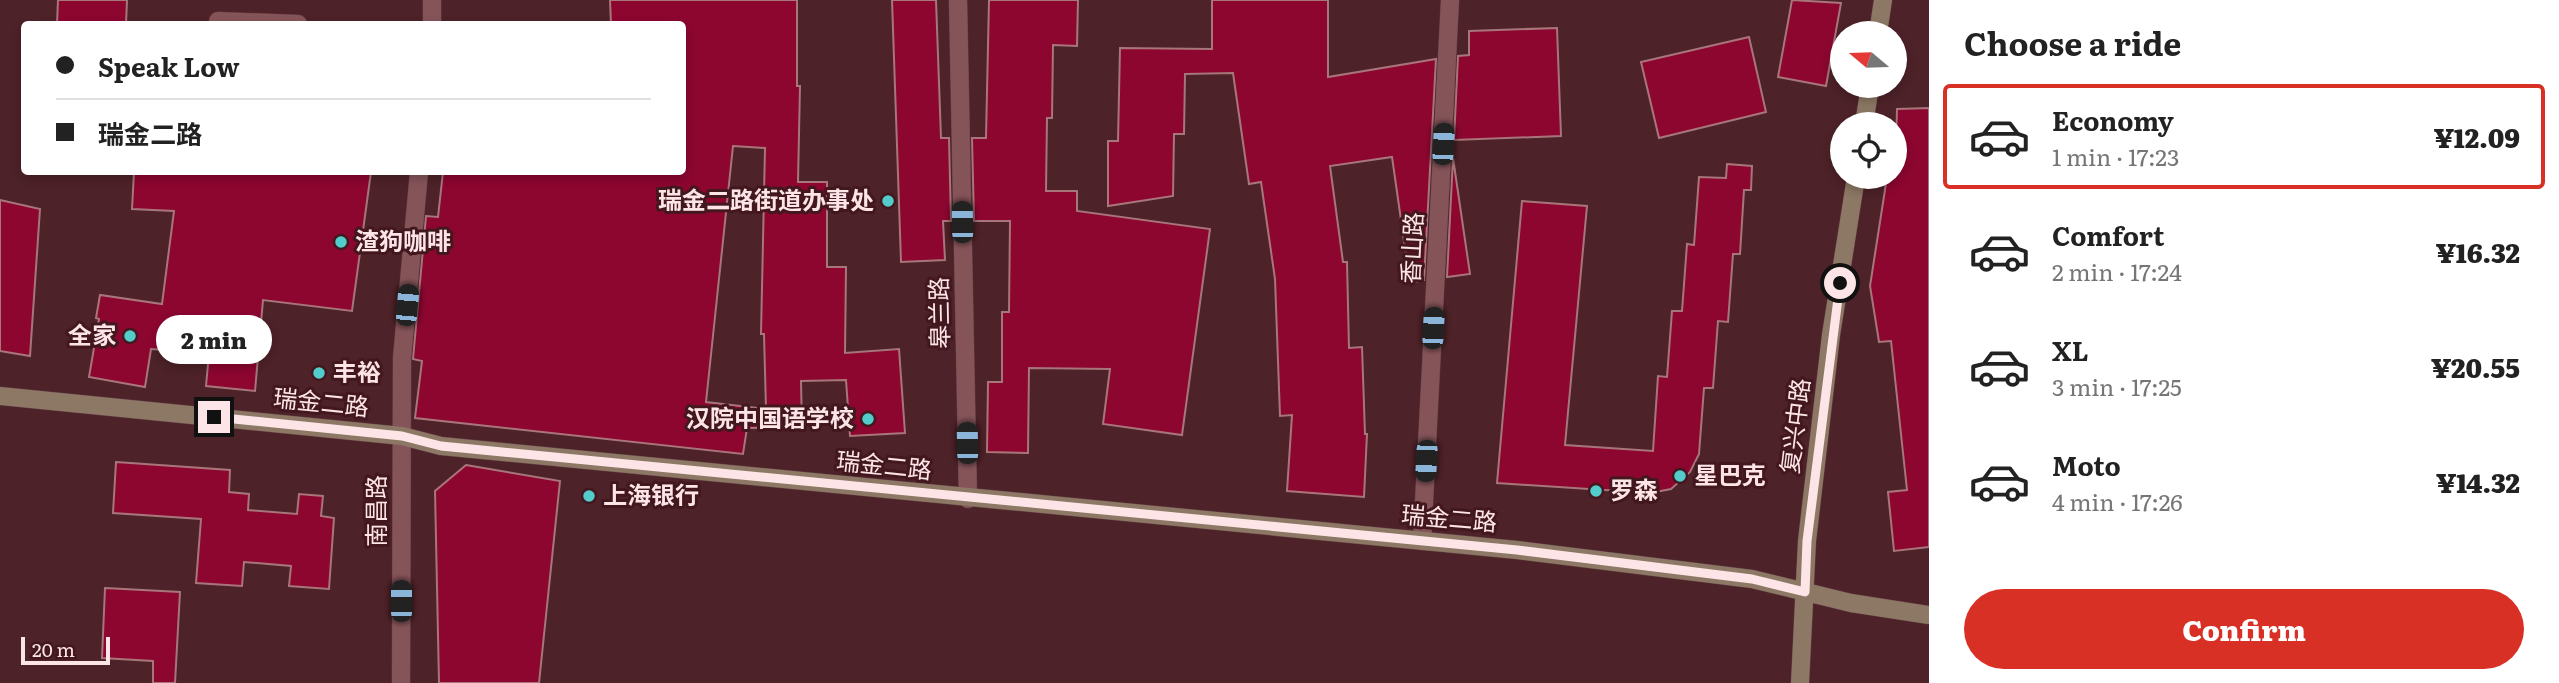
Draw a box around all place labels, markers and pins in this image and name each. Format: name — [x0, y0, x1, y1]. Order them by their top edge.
place label: 瑞金二路街道办事处 — [658, 181, 874, 216]
marker: 瑞金二路街道办事处 — [880, 193, 896, 209]
place label: 渣狗咖啡 — [355, 222, 451, 257]
marker: 渣狗咖啡 — [333, 234, 349, 250]
place label: 全家 — [68, 316, 116, 351]
marker: 全家 — [122, 328, 138, 344]
place label: 丰裕 — [333, 353, 381, 388]
marker: 丰裕 — [311, 365, 327, 381]
place label: 汉院中国语学校 — [686, 399, 854, 434]
marker: 汉院中国语学校 — [860, 411, 876, 427]
place label: 星巴克 — [1694, 456, 1766, 491]
marker: 星巴克 — [1672, 468, 1688, 484]
place label: 罗森 — [1610, 471, 1658, 506]
place label: 上海银行 — [603, 476, 699, 511]
marker: 罗森 — [1588, 483, 1604, 499]
marker: 上海银行 — [581, 488, 597, 504]

